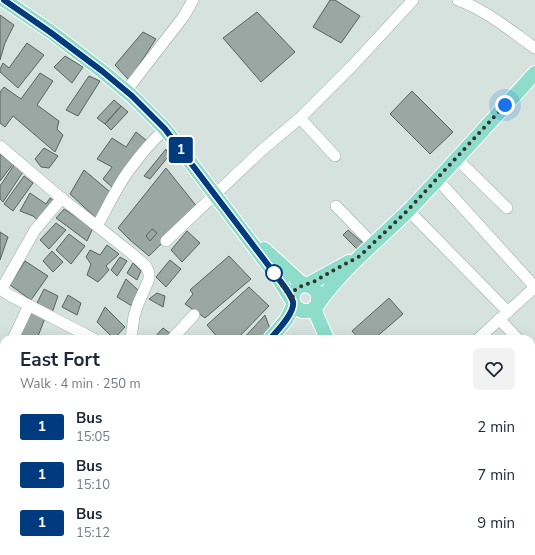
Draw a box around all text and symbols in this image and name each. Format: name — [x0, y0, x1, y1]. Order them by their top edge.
your location — [495, 95, 515, 115]
line badge: 1 — [168, 137, 194, 163]
text: 1 — [177, 140, 185, 159]
unlabelled marker — [265, 264, 283, 282]
text: East Fort — [20, 347, 100, 373]
button: heart — [473, 348, 515, 390]
text: Walk · 4 min · 250 m — [20, 375, 141, 393]
text: Bus — [76, 408, 102, 428]
text: 1 — [38, 417, 46, 436]
text: 2 min — [477, 417, 515, 437]
text: 15:05 — [76, 428, 110, 446]
text: Bus — [76, 456, 102, 476]
text: 1 — [38, 465, 46, 484]
text: 7 min — [477, 465, 515, 485]
text: 15:10 — [76, 476, 110, 494]
text: Bus — [76, 504, 102, 524]
text: 1 — [38, 513, 46, 532]
text: 9 min — [477, 513, 515, 533]
text: 15:12 — [76, 524, 110, 542]

